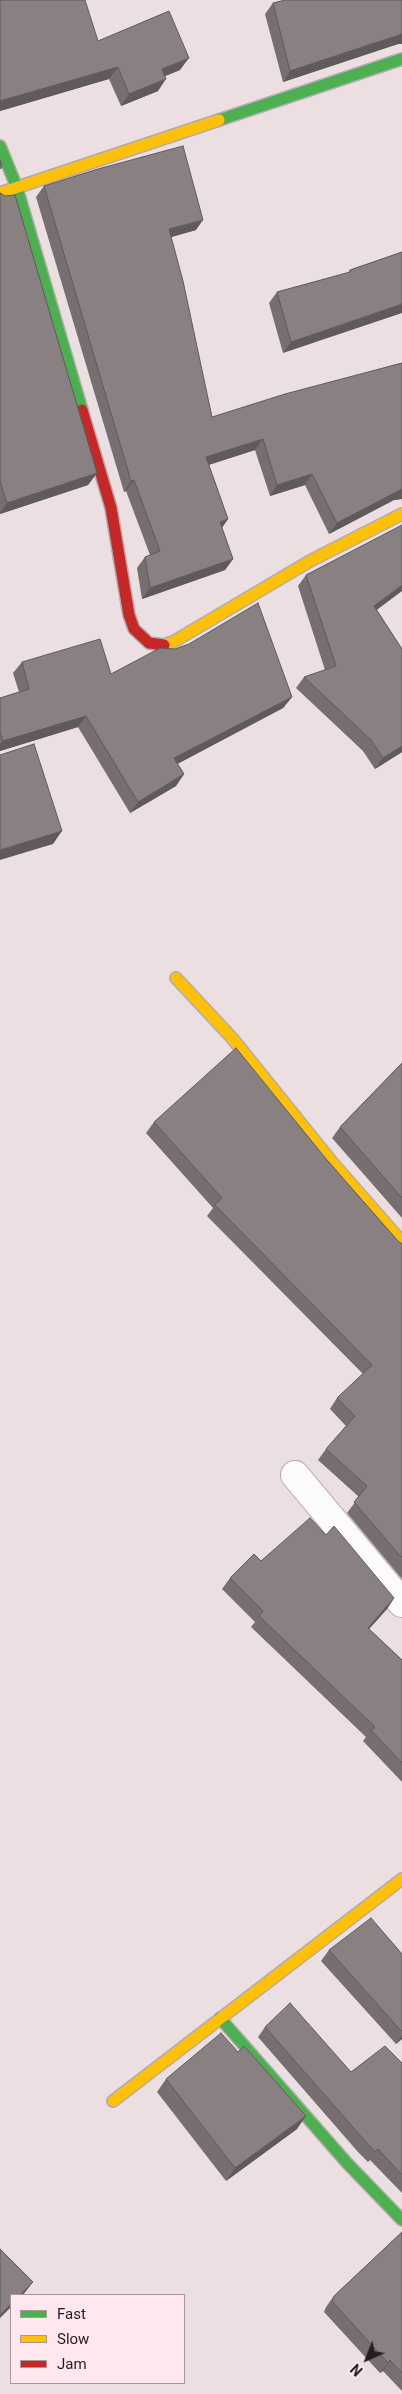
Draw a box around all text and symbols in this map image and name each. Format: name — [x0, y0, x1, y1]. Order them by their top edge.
legend — [10, 2294, 185, 2384]
text: Fast — [57, 2305, 86, 2323]
text: Slow — [57, 2330, 89, 2348]
north arrow — [342, 2334, 392, 2384]
text: Jam — [57, 2355, 87, 2373]
text: N — [347, 2361, 366, 2379]

